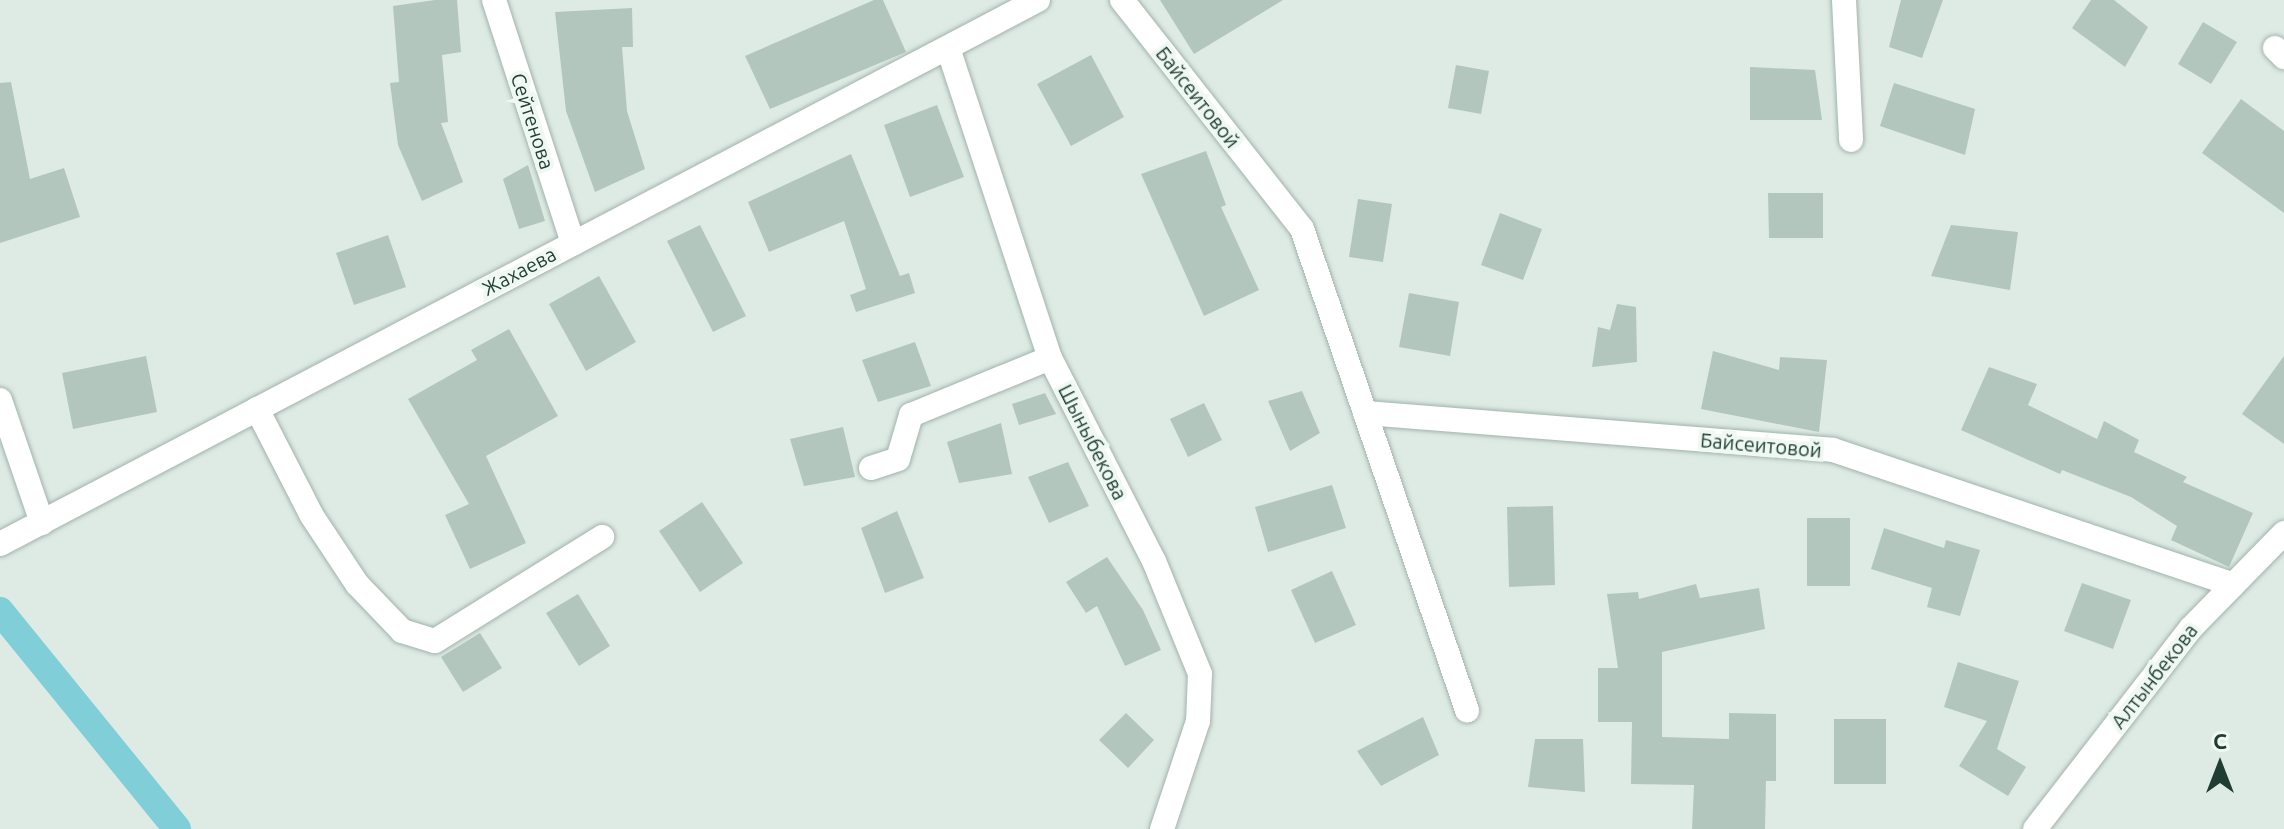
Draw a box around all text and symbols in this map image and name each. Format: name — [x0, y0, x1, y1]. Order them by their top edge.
street label: Байсеитовой — [1151, 42, 1245, 152]
street label: Сейтенова — [506, 70, 560, 172]
street label: Жахаева — [478, 242, 560, 300]
street label: Шыныбекова — [1054, 380, 1132, 504]
street label: Байсеитовой — [1699, 428, 1823, 462]
street label: Алтынбекова — [2106, 619, 2202, 733]
north arrow — [2180, 725, 2260, 805]
text: С — [2213, 728, 2227, 753]

